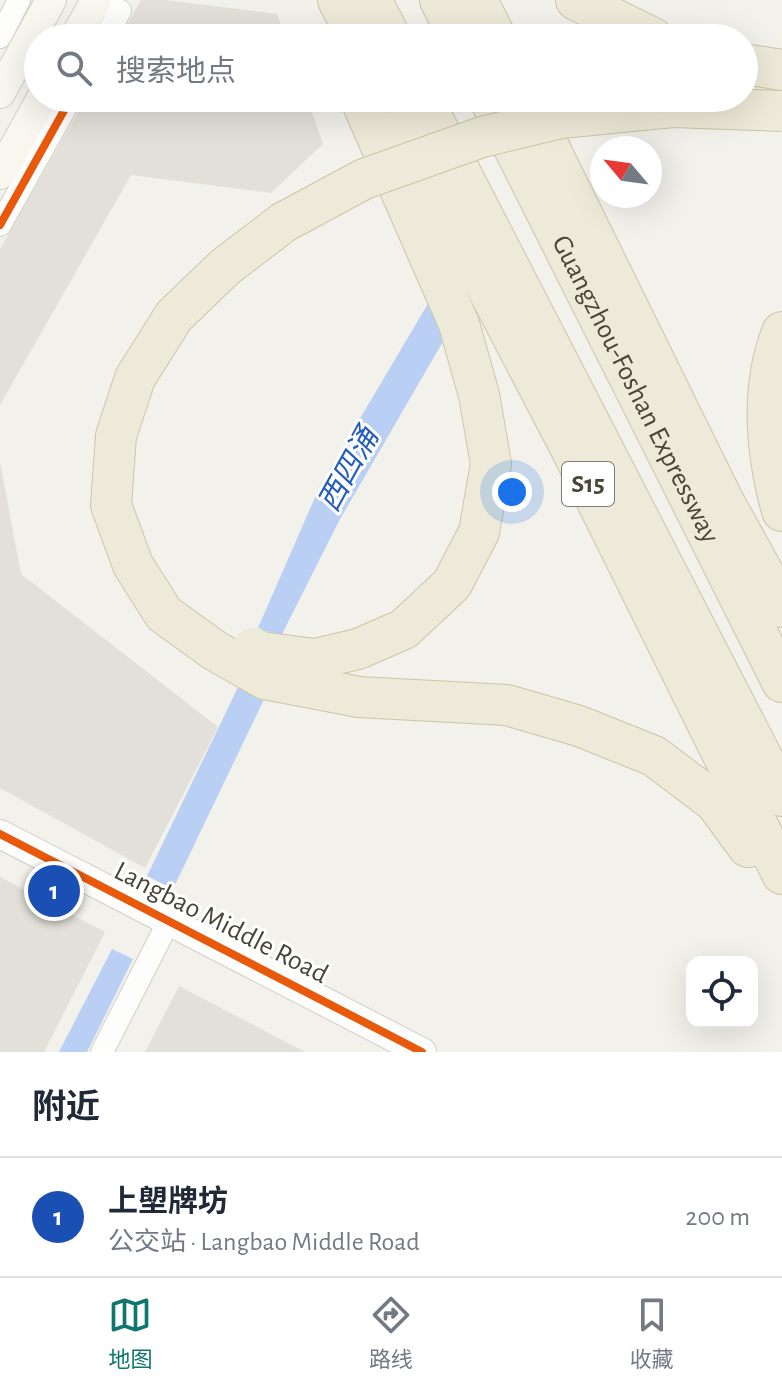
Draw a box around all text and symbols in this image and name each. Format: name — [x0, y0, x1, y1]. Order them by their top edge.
search box — [24, 24, 758, 112]
icon: search — [52, 46, 96, 90]
text: 搜索地点 — [116, 57, 236, 87]
north arrow — [590, 136, 662, 208]
street label: Guangzhou-Foshan Expressway — [546, 231, 724, 548]
water label: 西四涌 — [313, 420, 385, 517]
road number: S15 — [562, 462, 614, 506]
your location — [492, 472, 532, 512]
street label: Langbao Middle Road — [109, 857, 333, 989]
pin: 1 — [28, 861, 80, 921]
map controls — [686, 956, 758, 1028]
button: locate — [686, 956, 758, 1028]
text: 附近 — [32, 1091, 100, 1125]
text: 上塱牌坊 — [108, 1187, 228, 1217]
text: 1 — [53, 1204, 63, 1230]
text: 200 m — [686, 1204, 750, 1230]
text: 公交站 · Langbao Middle Road — [108, 1229, 420, 1255]
tab: 地图 — [108, 1293, 152, 1373]
tab: 路线 — [369, 1293, 413, 1373]
tab: 收藏 — [630, 1293, 674, 1373]

